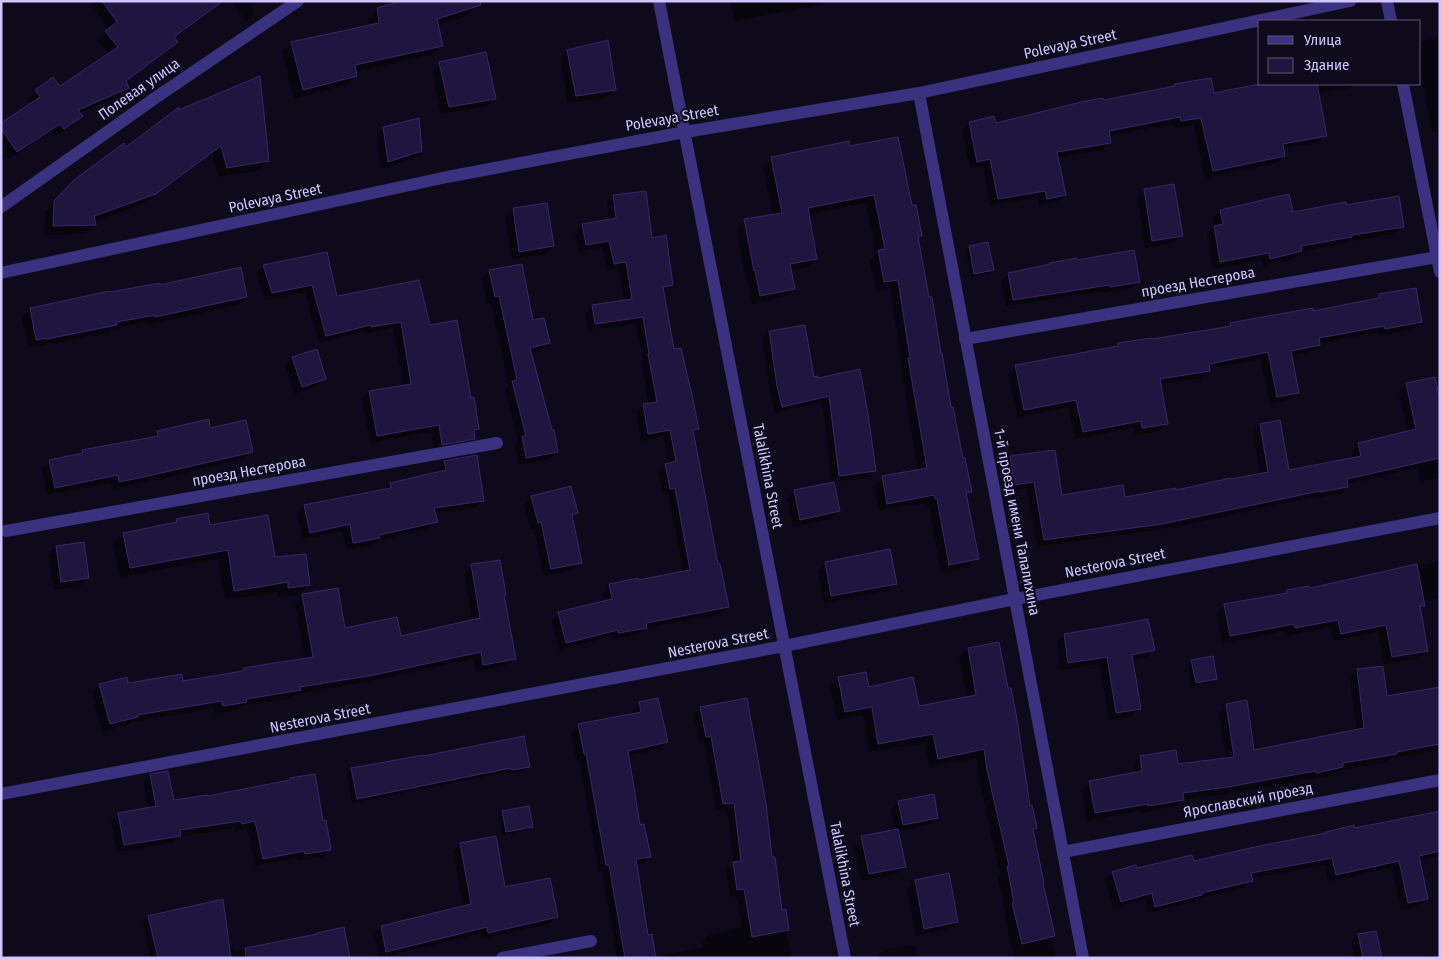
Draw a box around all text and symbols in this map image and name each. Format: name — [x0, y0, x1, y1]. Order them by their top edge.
legend — [1258, 20, 1421, 85]
street label: Polevaya Street — [1022, 25, 1118, 63]
text: Улица — [1303, 31, 1342, 49]
street label: Полевая улица — [95, 54, 183, 124]
text: Здание — [1304, 56, 1350, 74]
street label: Polevaya Street — [624, 101, 720, 135]
street label: Polevaya Street — [227, 179, 323, 217]
street label: проезд Нестерова — [1140, 263, 1256, 301]
street label: Talalikhina Street — [749, 422, 787, 530]
street label: 1-й проезд имени Талалихина — [990, 427, 1044, 617]
street label: проезд Нестерова — [191, 452, 307, 490]
street label: Nesterova Street — [1063, 544, 1167, 582]
street label: Nesterova Street — [666, 624, 770, 662]
street label: Nesterova Street — [268, 699, 372, 737]
street label: Ярославский проезд — [1182, 779, 1314, 821]
street label: Talalikhina Street — [826, 820, 864, 928]

